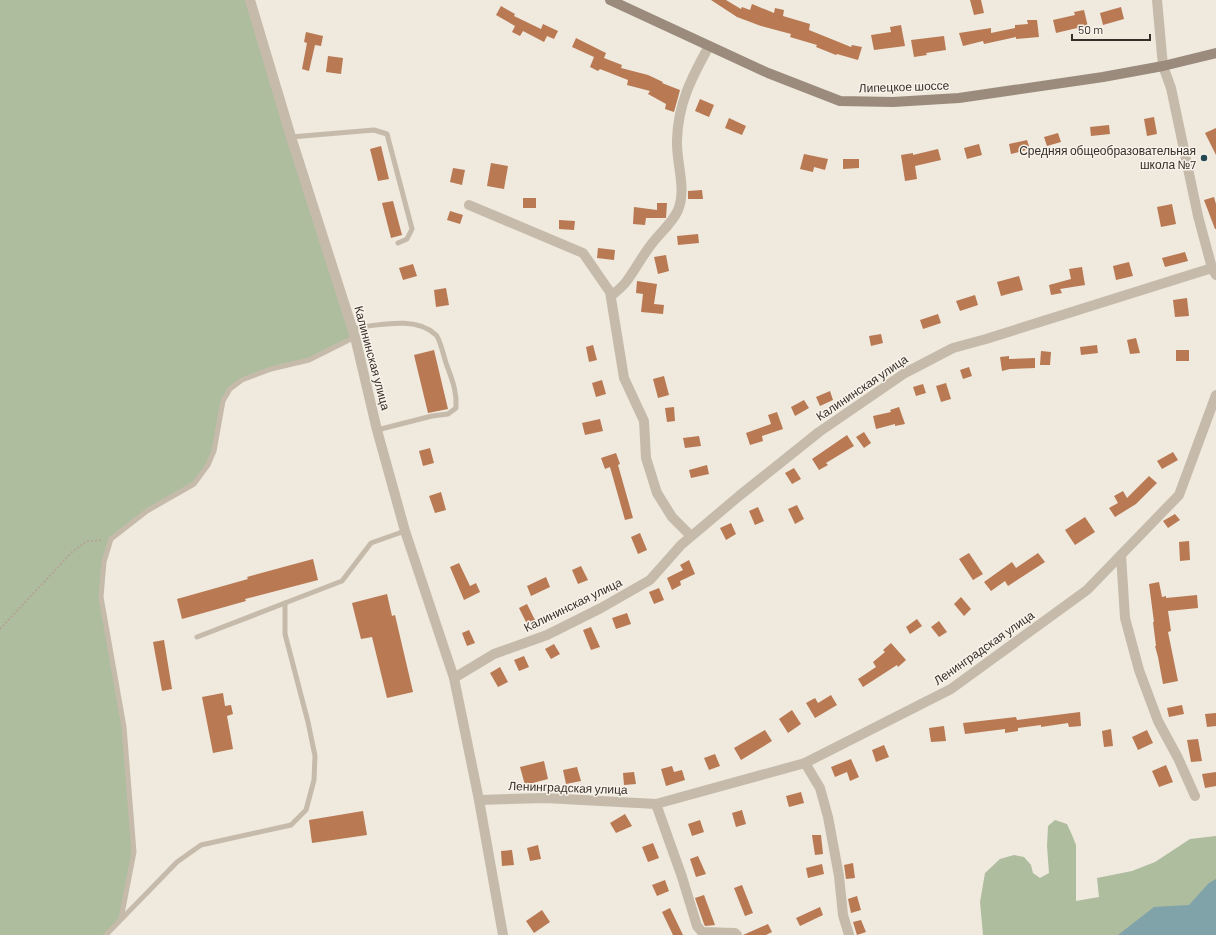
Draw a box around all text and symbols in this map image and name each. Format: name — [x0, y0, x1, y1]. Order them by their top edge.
scale bar — [1072, 16, 1150, 42]
text: 50 m — [1078, 22, 1103, 36]
street label: Липецкое шоссе — [858, 77, 950, 96]
place label: Средняя общеобразовательная школа №7 — [1019, 143, 1196, 171]
marker: Средняя общеобразовательная школа №7 — [1199, 153, 1209, 163]
street label: Калининская улица — [351, 304, 394, 412]
street label: Калининская улица — [813, 351, 911, 424]
street label: Калининская улица — [521, 574, 625, 635]
street label: Ленинградская улица — [931, 607, 1037, 688]
street label: Ленинградская улица — [508, 778, 628, 797]

